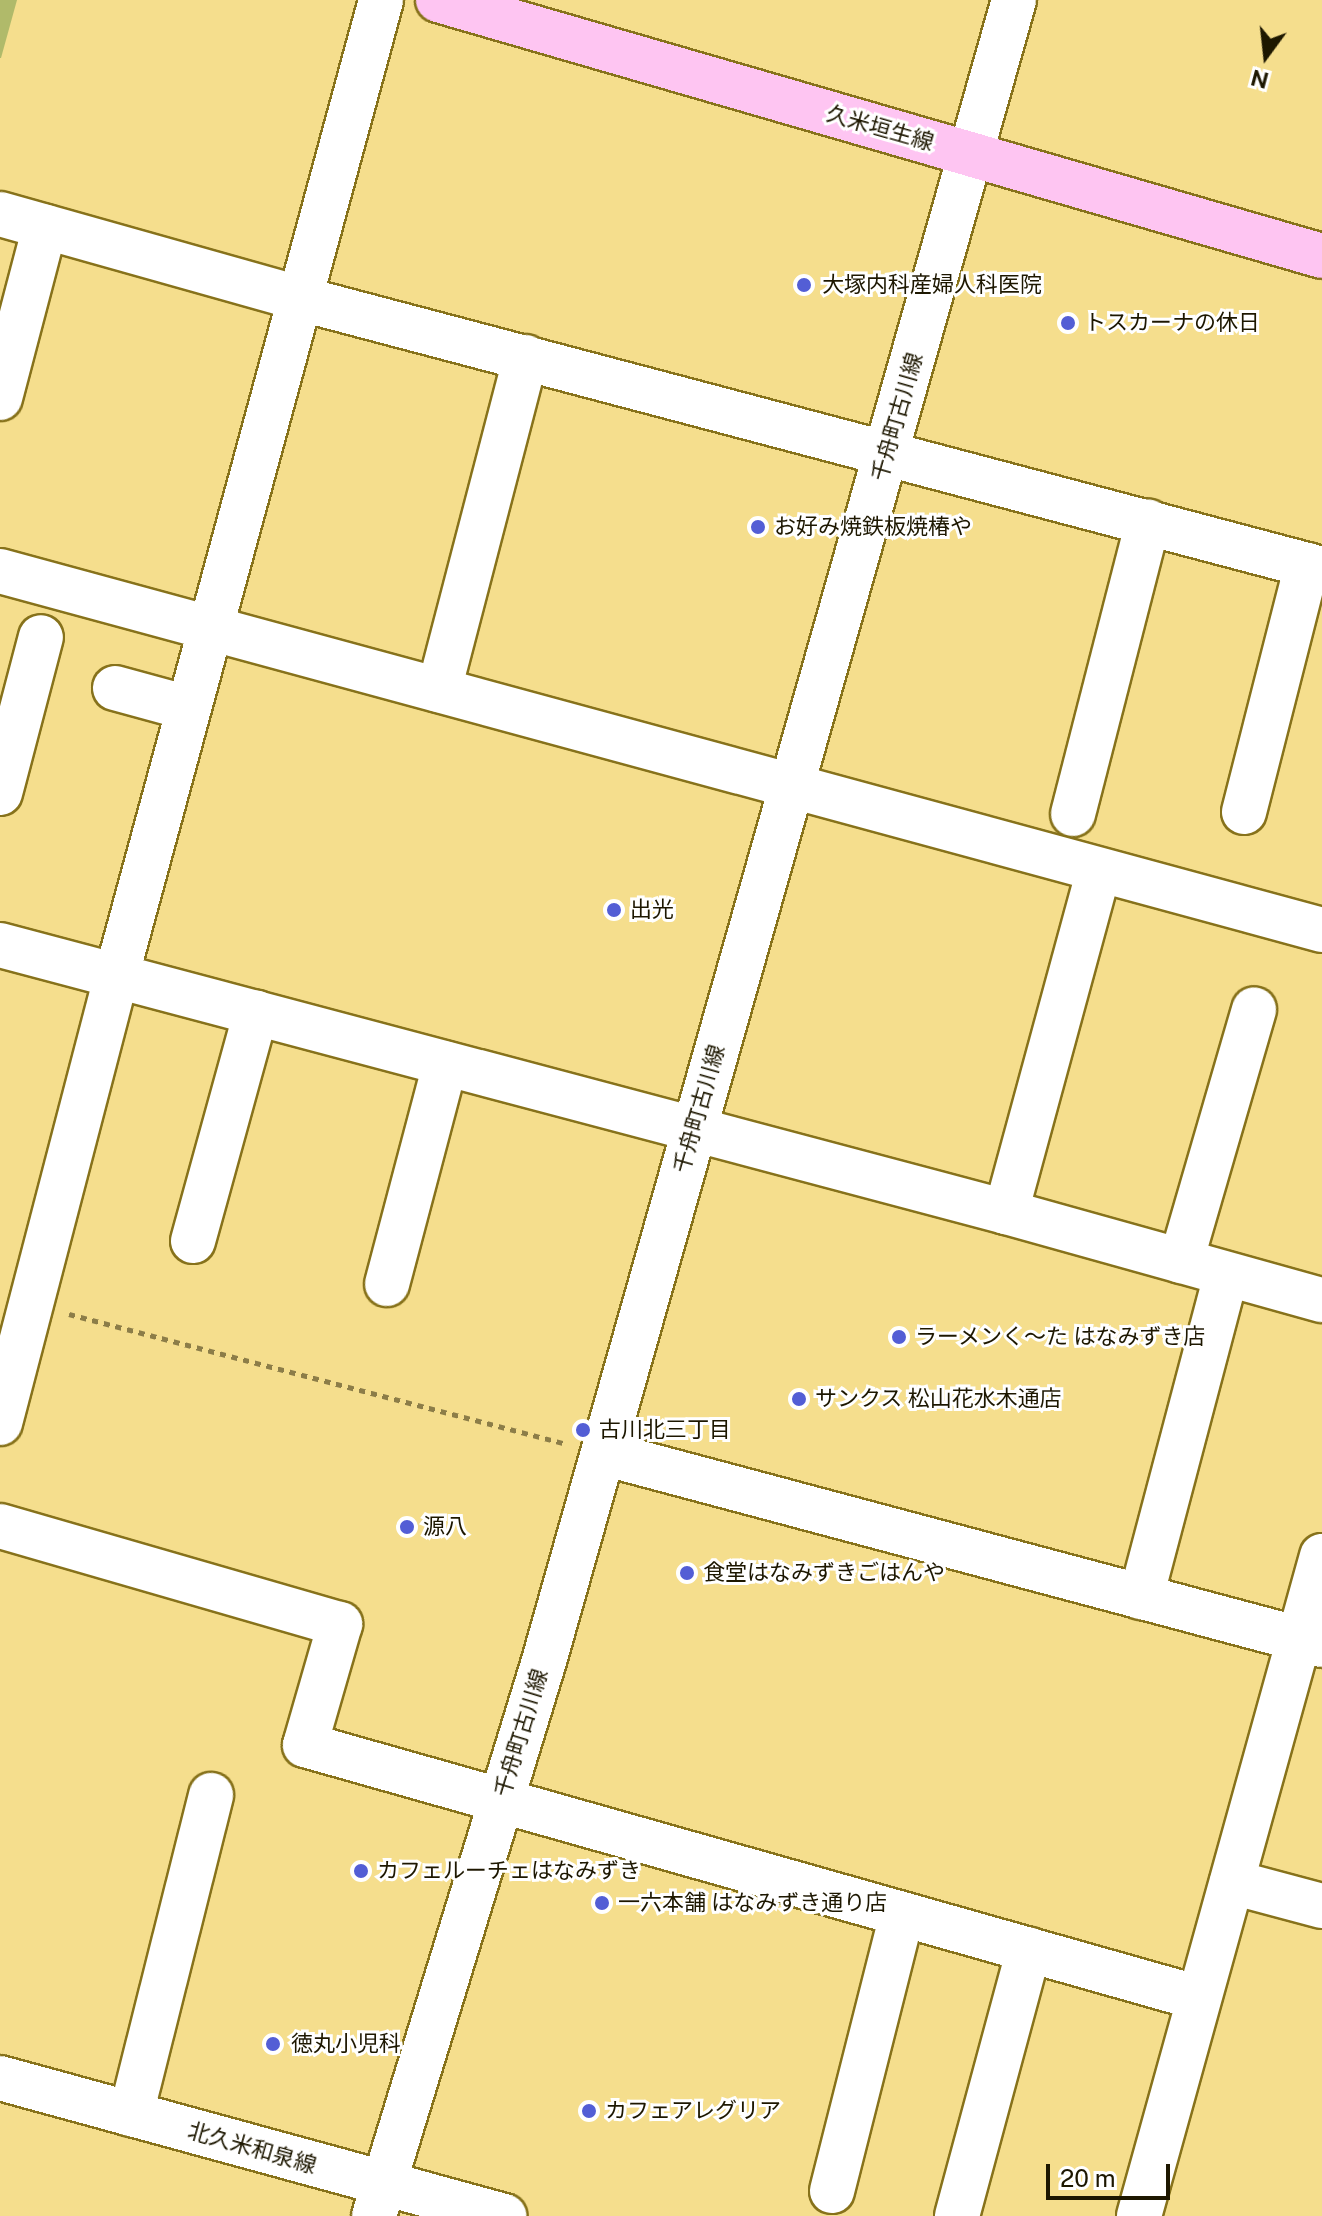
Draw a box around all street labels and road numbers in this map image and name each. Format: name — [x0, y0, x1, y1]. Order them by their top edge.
street label: 久米垣生線 — [823, 100, 937, 156]
street label: 千舟町古川線 — [866, 350, 928, 484]
street label: 千舟町古川線 — [668, 1042, 730, 1176]
street label: 千舟町古川線 — [489, 1666, 553, 1800]
street label: 北久米和泉線 — [185, 2117, 319, 2179]

